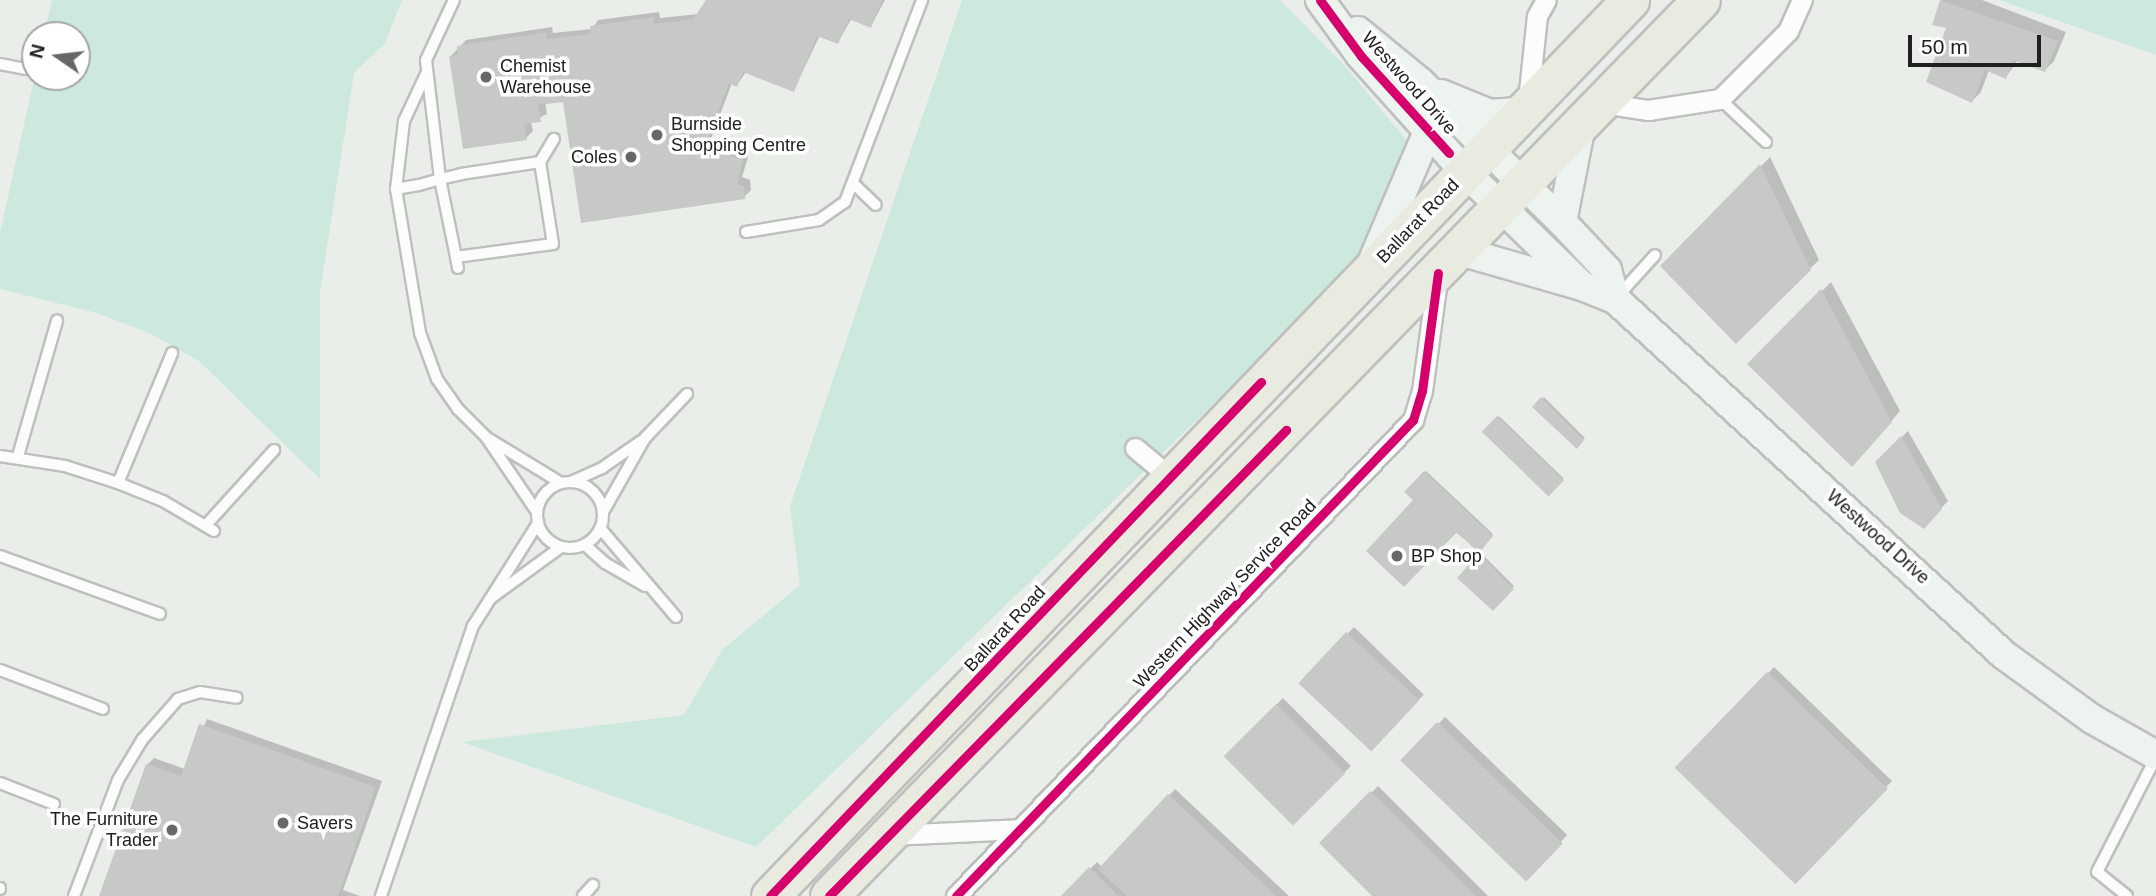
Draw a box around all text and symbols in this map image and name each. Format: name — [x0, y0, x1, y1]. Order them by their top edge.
north arrow — [21, 21, 91, 91]
scale bar — [1911, 21, 2044, 65]
street label: Westwood Drive — [1357, 27, 1461, 139]
text: 50 m — [1921, 35, 1968, 58]
text: N — [25, 42, 49, 60]
place label: Chemist Warehouse — [500, 56, 591, 98]
marker: Chemist Warehouse — [478, 69, 494, 85]
place label: Burnside Shopping Centre — [671, 114, 806, 156]
marker: Burnside Shopping Centre — [649, 127, 665, 143]
place label: Coles — [571, 146, 617, 168]
marker: Coles — [623, 149, 639, 165]
street label: Ballarat Road — [1372, 174, 1464, 268]
street label: Westwood Drive — [1822, 485, 1934, 589]
street label: Western Highway Service Road — [1129, 495, 1321, 693]
place label: BP Shop — [1411, 545, 1482, 567]
marker: BP Shop — [1389, 548, 1405, 564]
street label: Ballarat Road — [960, 582, 1050, 676]
place label: The Furniture Trader — [50, 809, 158, 852]
place label: Savers — [297, 812, 353, 834]
marker: Savers — [275, 815, 291, 831]
marker: The Furniture Trader — [164, 822, 180, 838]

